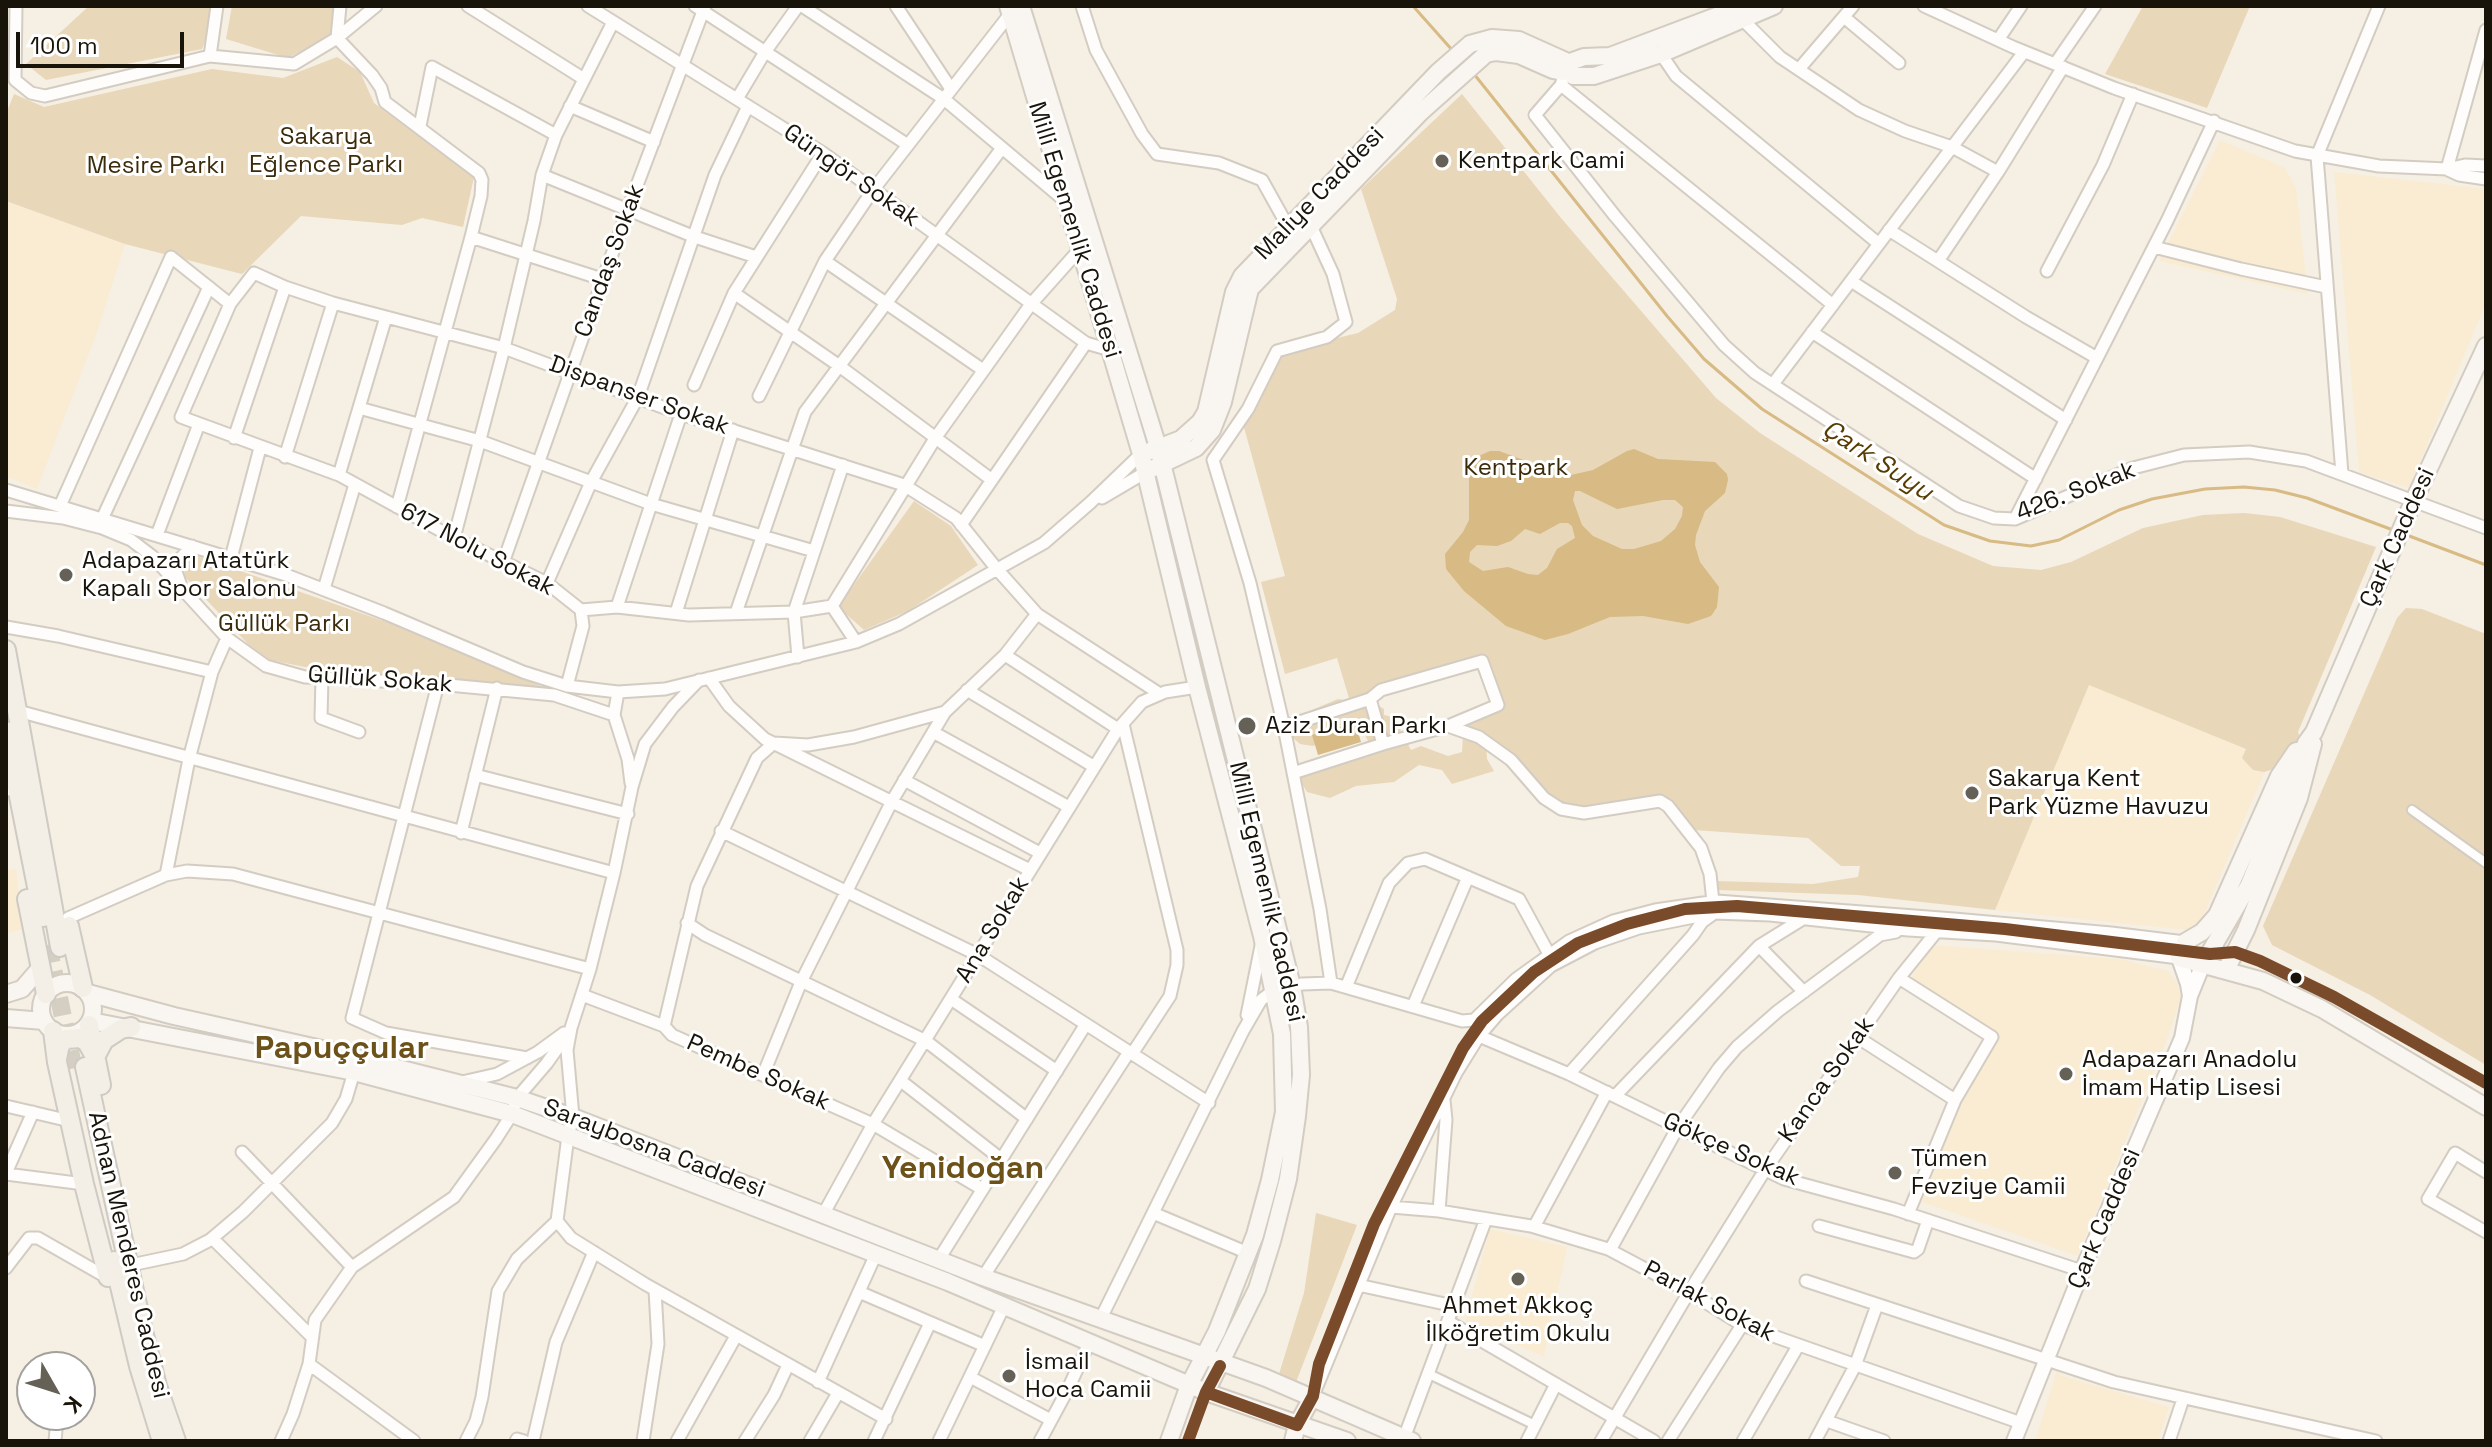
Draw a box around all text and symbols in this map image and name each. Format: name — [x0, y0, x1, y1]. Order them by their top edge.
scale bar — [20, 16, 188, 66]
text: 100 m — [30, 30, 98, 61]
street label: Milli Egemenlik Caddesi — [1021, 98, 1127, 362]
street label: Güngör Sokak — [777, 118, 925, 234]
street label: Maliye Caddesi — [1249, 121, 1391, 267]
park label: Sakarya Eğlence Parkı — [249, 123, 403, 179]
place label: Kentpark Cami — [1458, 147, 1625, 175]
park label: Mesire Parkı — [87, 152, 225, 180]
marker: Kentpark Cami — [1433, 152, 1451, 170]
street label: Candaş Sokak — [569, 181, 651, 341]
street label: Dispanser Sokak — [545, 350, 733, 442]
water label: Çark Suyu — [1816, 414, 1938, 508]
park label: Kentpark — [1464, 454, 1568, 482]
street label: 426. Sokak — [2012, 456, 2140, 528]
street label: Çark Caddesi — [2354, 464, 2442, 612]
street label: 617 Nolu Sokak — [395, 497, 559, 603]
place label: Adapazarı Atatürk Kapalı Spor Salonu — [82, 547, 296, 603]
marker: Adapazarı Atatürk Kapalı Spor Salonu — [57, 566, 75, 584]
park label: Güllük Parkı — [218, 610, 350, 638]
street label: Güllük Sokak — [307, 661, 453, 699]
place label: Aziz Duran Parkı — [1265, 712, 1447, 740]
marker: Aziz Duran Parkı — [1236, 715, 1258, 737]
street label: Milli Egemenlik Caddesi — [1222, 759, 1310, 1025]
place label: Sakarya Kent Park Yüzme Havuzu — [1988, 765, 2209, 821]
marker: Sakarya Kent Park Yüzme Havuzu — [1963, 784, 1981, 802]
street label: Ana Sokak — [950, 872, 1036, 988]
unlabelled marker — [2288, 970, 2304, 986]
street label: Kanca Sokak — [1773, 1012, 1881, 1148]
street label: Pembe Sokak — [682, 1029, 834, 1117]
district label: Papuççular — [255, 1030, 429, 1068]
place label: Adapazarı Anadolu İmam Hatip Lisesi — [2082, 1046, 2297, 1102]
marker: Adapazarı Anadolu İmam Hatip Lisesi — [2057, 1065, 2075, 1083]
street label: Saraybosna Caddesi — [539, 1093, 769, 1205]
street label: Gökçe Sokak — [1658, 1107, 1804, 1193]
street label: Adnan Menderes Caddesi — [81, 1109, 175, 1401]
street label: Çark Caddesi — [2062, 1144, 2148, 1294]
place label: Tümen Fevziye Camii — [1911, 1145, 2066, 1201]
district label: Yenidoğan — [882, 1150, 1044, 1188]
marker: Tümen Fevziye Camii — [1886, 1164, 1904, 1182]
street label: Parlak Sokak — [1638, 1255, 1780, 1349]
marker: Ahmet Akkoç İlköğretim Okulu — [1509, 1270, 1527, 1288]
place label: Ahmet Akkoç İlköğretim Okulu — [1426, 1292, 1610, 1348]
place label: İsmail Hoca Camii — [1025, 1348, 1152, 1404]
north arrow — [16, 1351, 96, 1431]
marker: İsmail Hoca Camii — [1000, 1367, 1018, 1385]
text: K — [58, 1391, 88, 1419]

